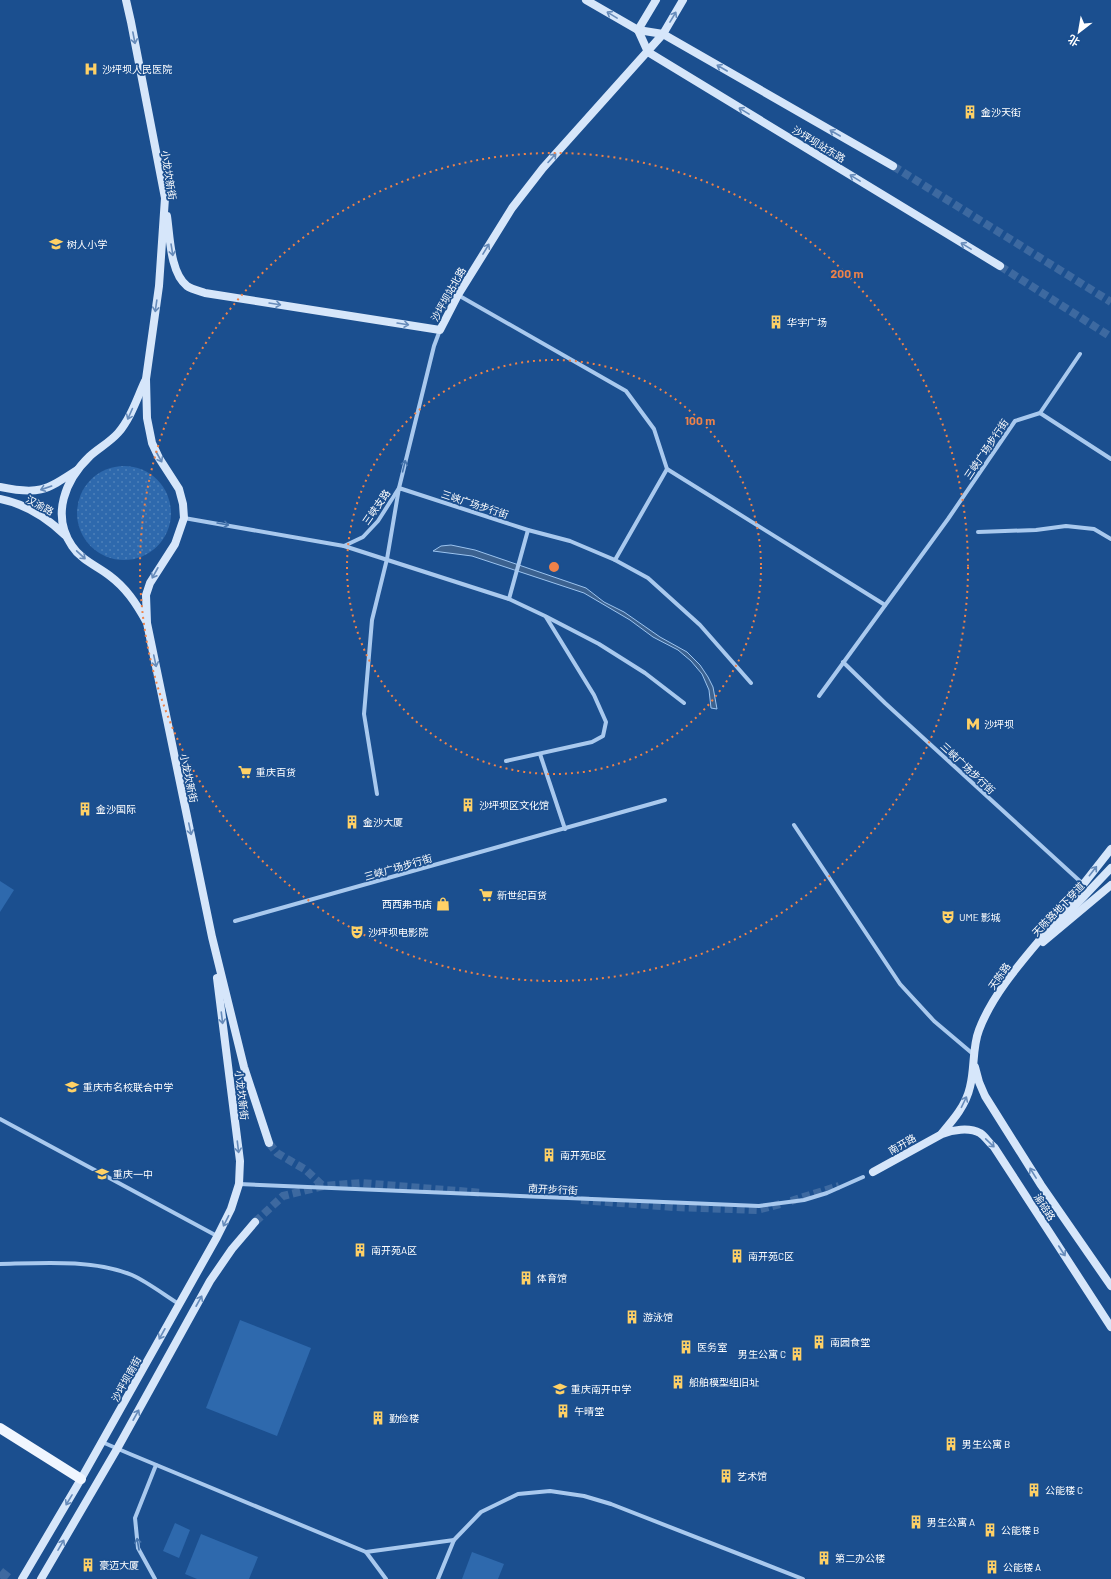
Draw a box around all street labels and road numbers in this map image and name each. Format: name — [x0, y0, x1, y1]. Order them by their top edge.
street label: 沙坪坝站东路 — [790, 123, 848, 165]
street label: 小龙坎新街 — [159, 149, 179, 201]
street label: 沙坪坝站北路 — [428, 265, 468, 323]
street label: 三峡广场步行街 — [961, 417, 1011, 481]
street label: 三峡支路 — [360, 487, 392, 527]
street label: 三峡广场步行街 — [440, 487, 510, 521]
street label: 汉渝路 — [24, 493, 56, 517]
street label: 三峡广场步行街 — [938, 740, 998, 796]
street label: 小龙坎新街 — [178, 752, 200, 804]
street label: 三峡广场步行街 — [363, 852, 433, 882]
street label: 天陈路地下穿道 — [1029, 880, 1087, 938]
street label: 天陈路 — [985, 960, 1013, 992]
street label: 小龙坎新街 — [233, 1069, 251, 1121]
street label: 南开路 — [886, 1131, 918, 1157]
street label: 南开步行街 — [528, 1182, 578, 1196]
street label: 渝碚路 — [1032, 1191, 1058, 1223]
street label: 沙坪坝南街 — [109, 1354, 143, 1404]

